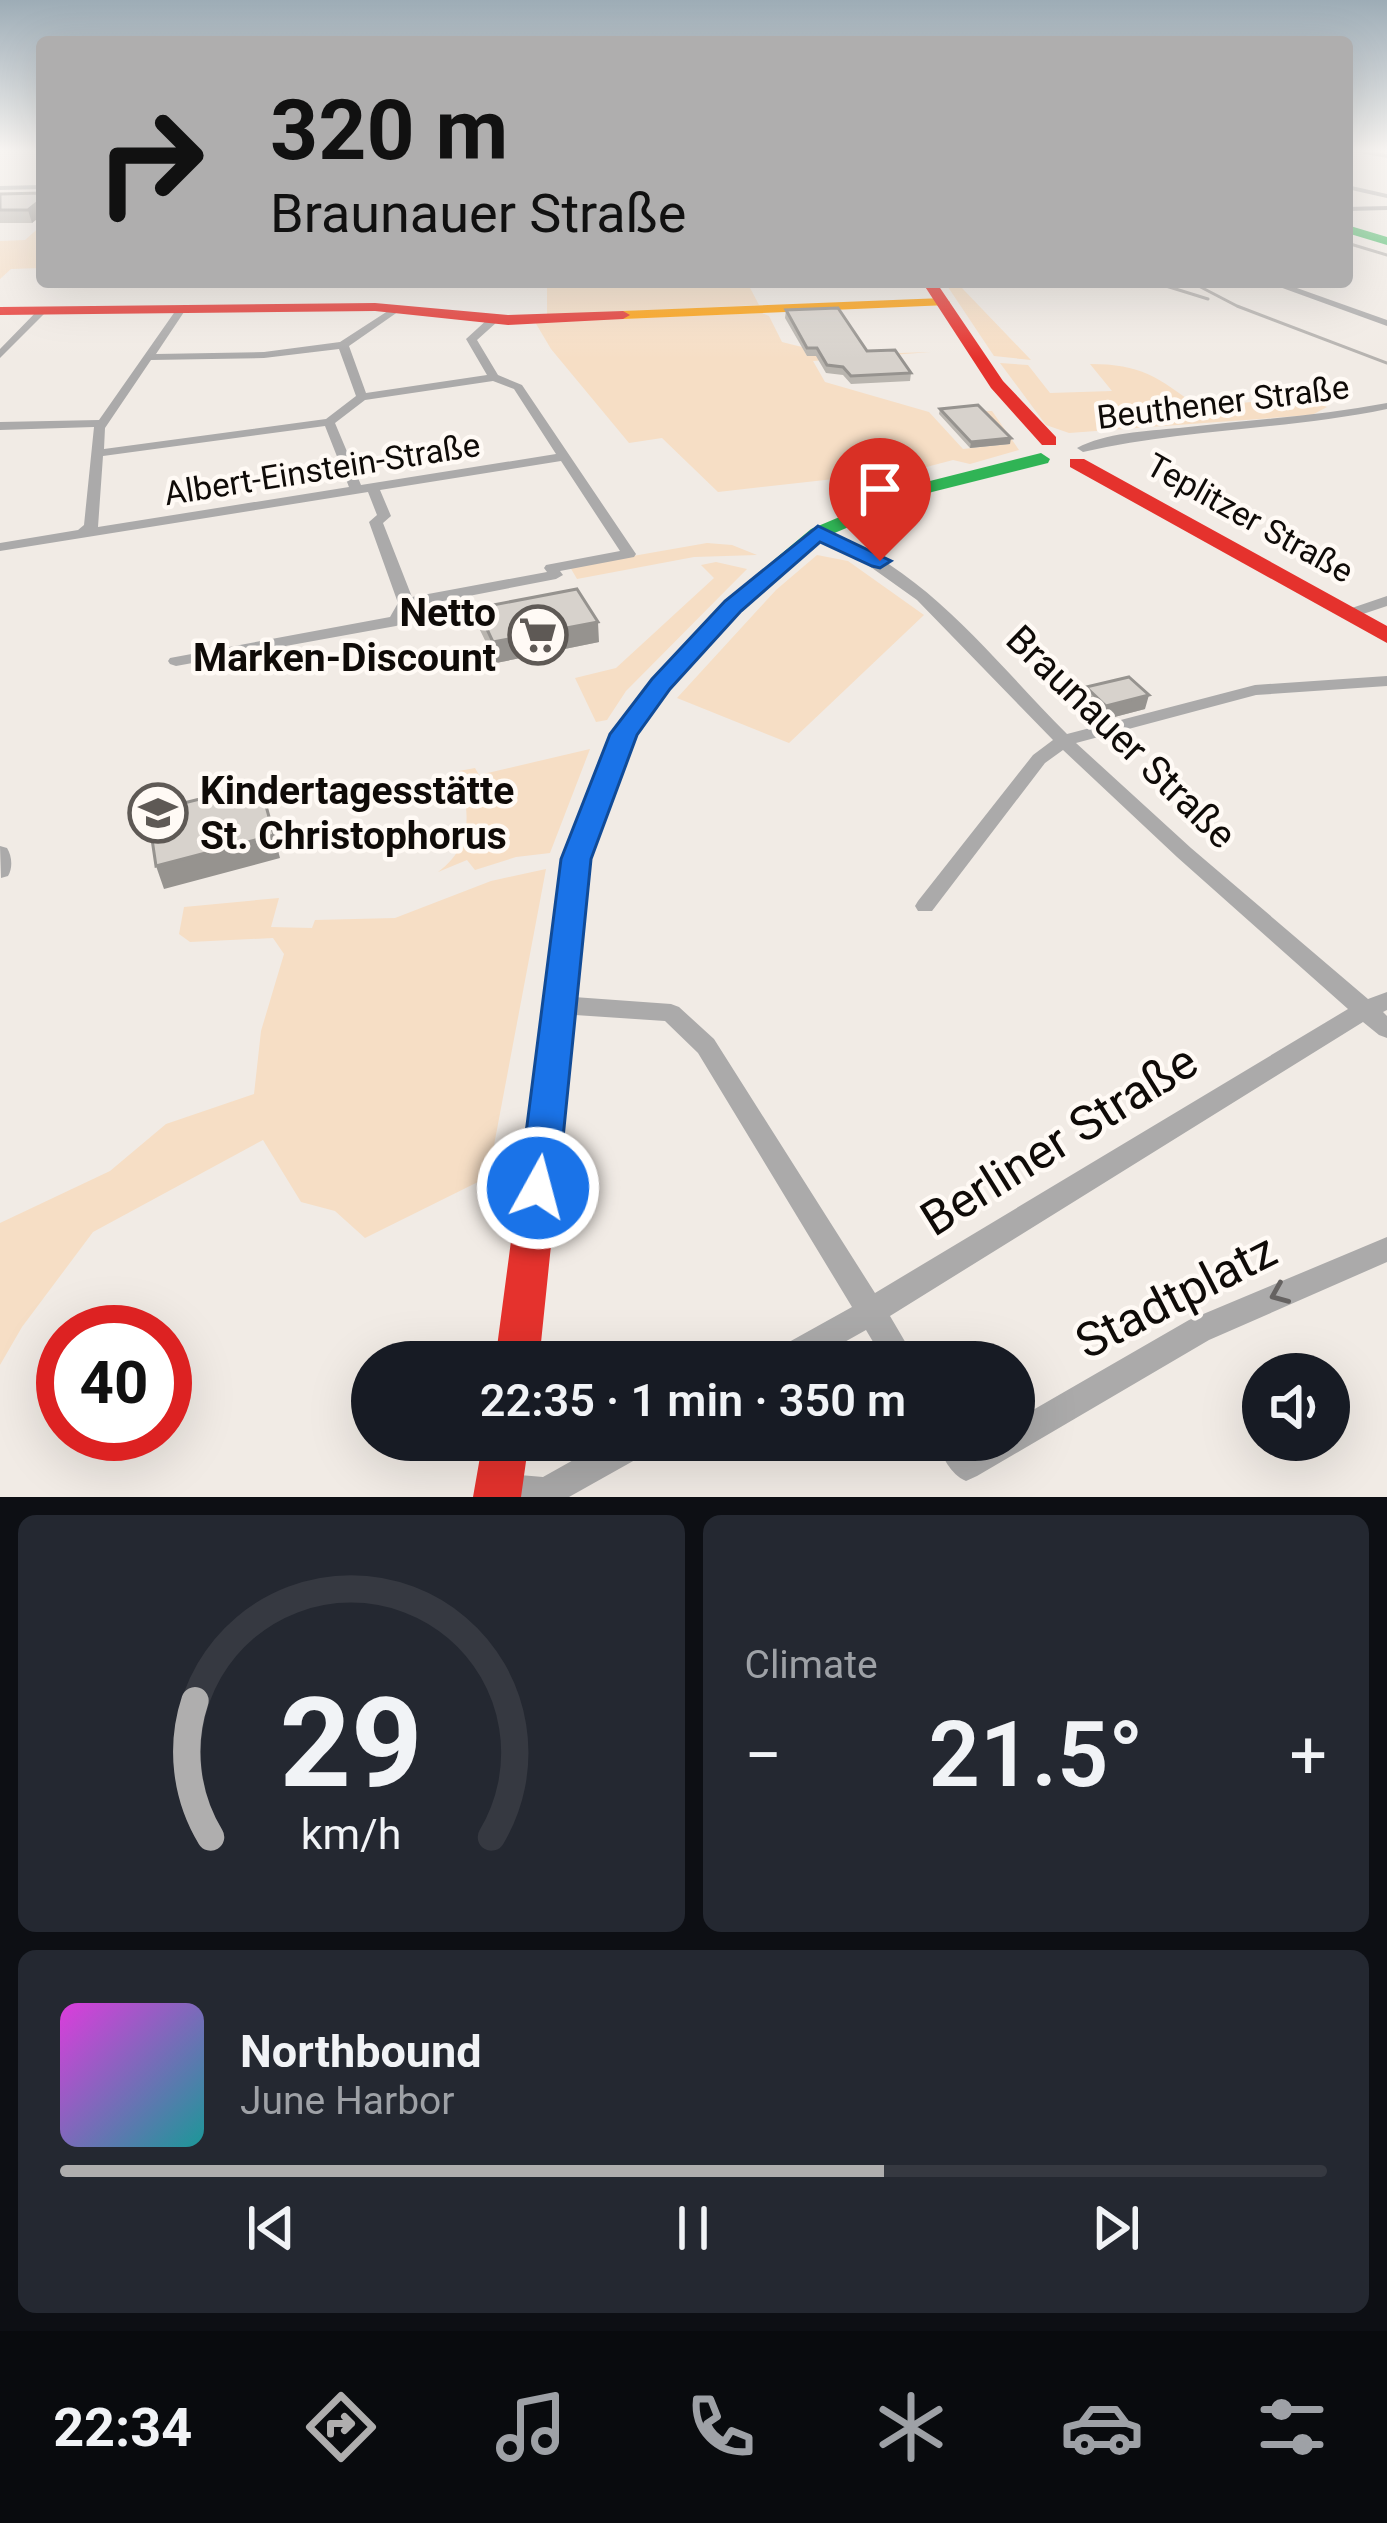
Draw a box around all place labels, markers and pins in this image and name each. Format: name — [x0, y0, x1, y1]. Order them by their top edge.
pin — [829, 438, 931, 561]
place label: Netto Marken-Discount — [193, 590, 496, 681]
supermarket icon: Netto Marken-Discount — [507, 604, 569, 666]
place label: Kindertagesstätte St. Christophorus — [200, 768, 514, 859]
school or university icon: Kindertagesstätte St. Christophorus — [127, 782, 189, 844]

